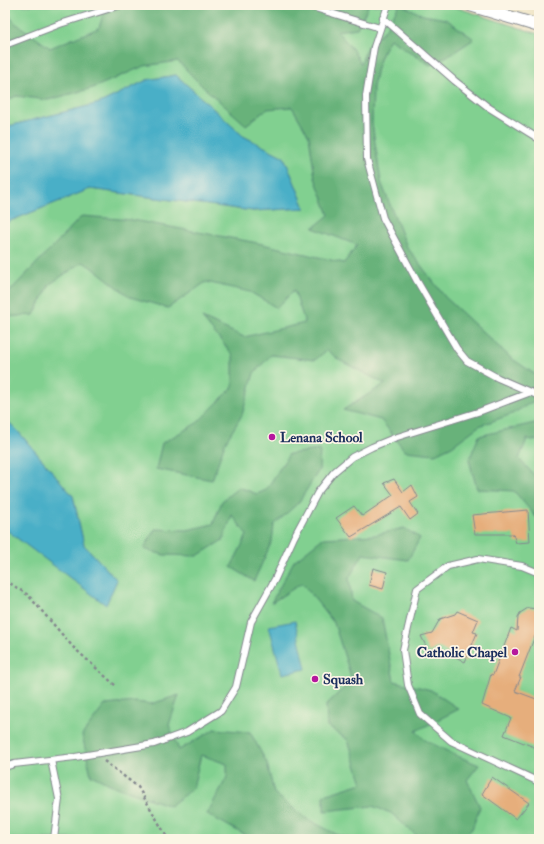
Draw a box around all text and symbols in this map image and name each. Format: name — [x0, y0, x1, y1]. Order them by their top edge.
place label: Lenana School — [280, 429, 363, 446]
marker: Lenana School — [267, 432, 277, 442]
place label: Catholic Chapel — [417, 644, 507, 662]
marker: Catholic Chapel — [510, 647, 520, 657]
place label: Squash — [323, 671, 364, 689]
marker: Squash — [310, 674, 320, 684]

